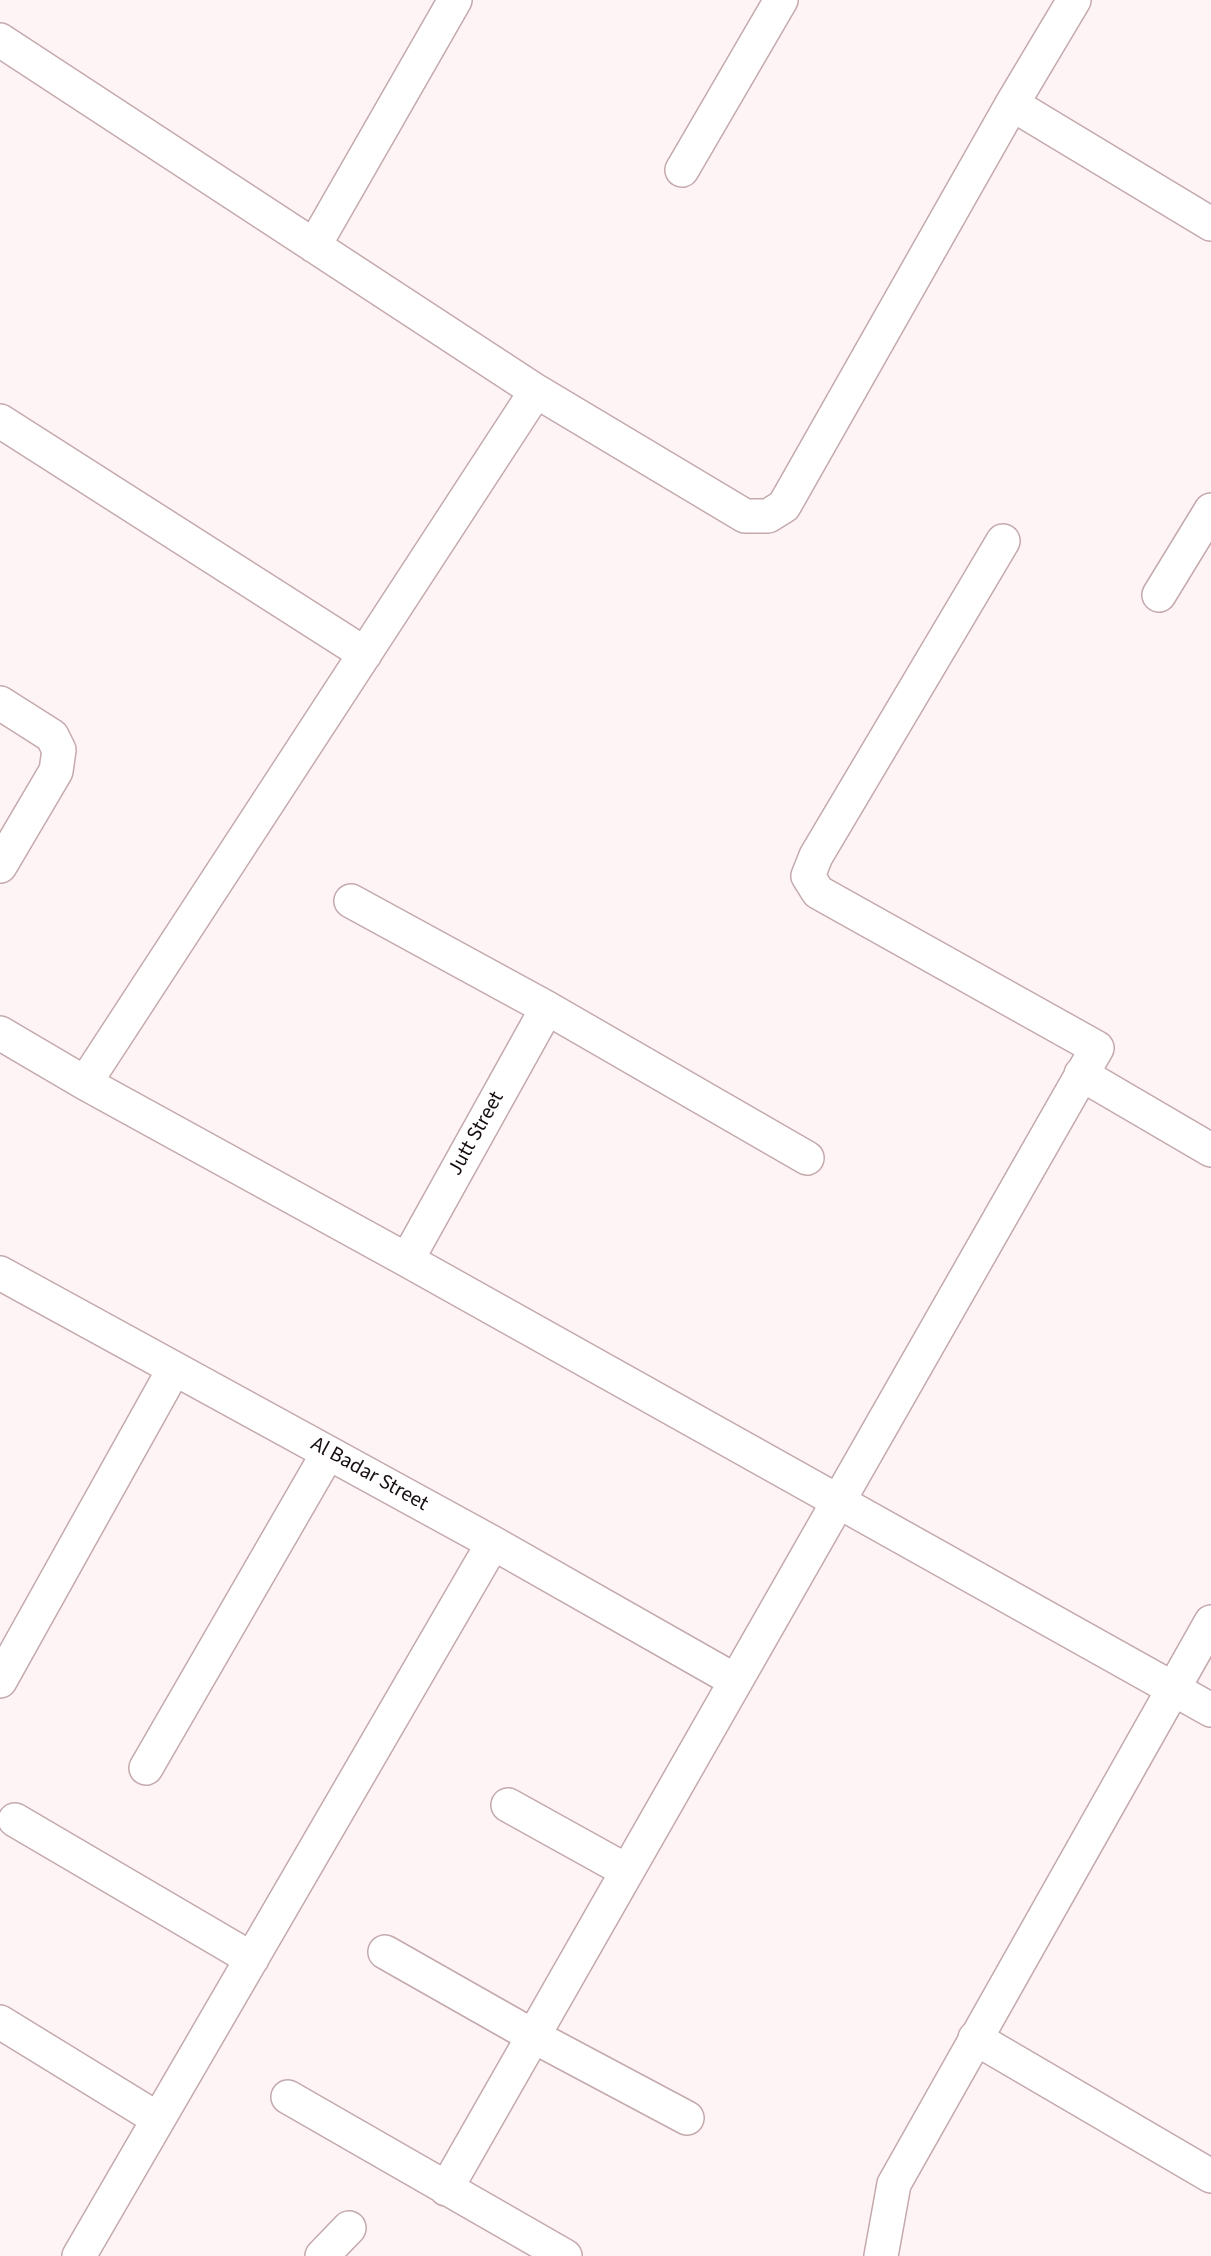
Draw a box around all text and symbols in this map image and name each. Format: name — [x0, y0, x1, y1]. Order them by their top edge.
street label: Jutt Street — [444, 1088, 510, 1180]
street label: Al Badar Street — [306, 1432, 432, 1518]

